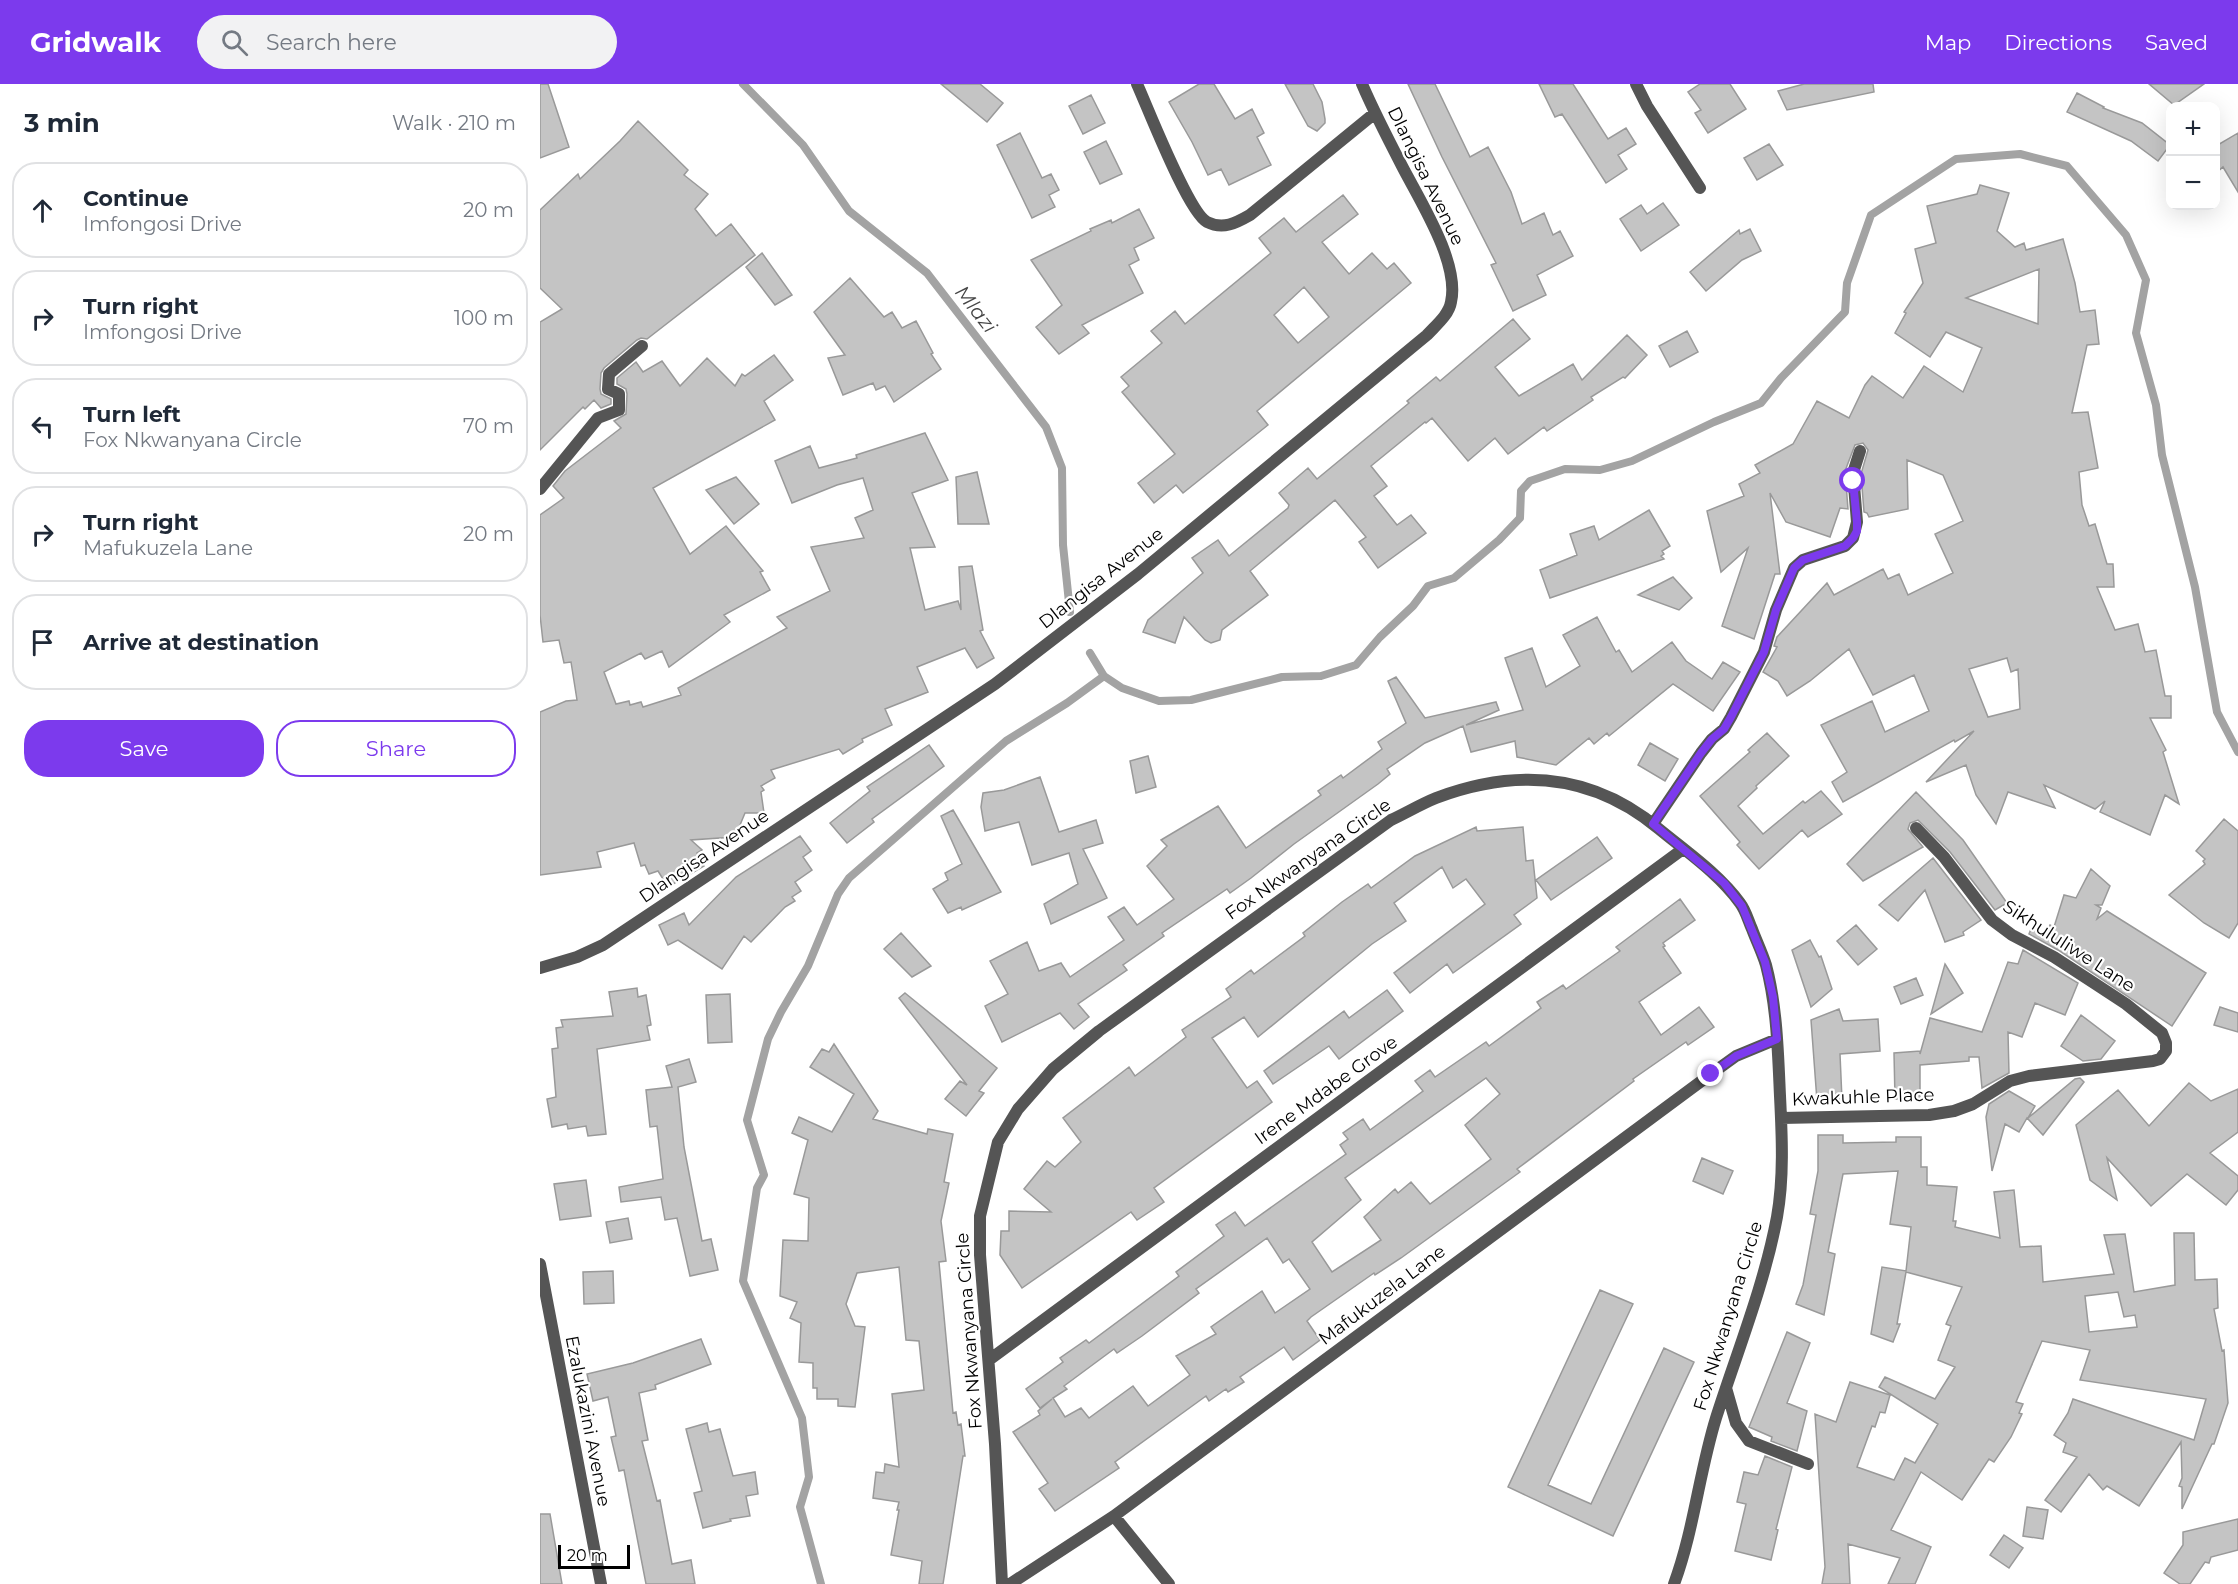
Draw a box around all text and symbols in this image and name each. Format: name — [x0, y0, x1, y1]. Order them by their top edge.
search box — [197, 15, 617, 69]
text: Gridwalk — [30, 25, 161, 59]
icon: search — [218, 26, 251, 59]
text: Search here — [266, 29, 397, 56]
text: Map — [1925, 30, 1971, 55]
text: Directions — [2004, 30, 2112, 55]
text: Saved — [2145, 30, 2208, 55]
map controls — [2166, 102, 2220, 210]
button: + — [2166, 102, 2220, 156]
street label: Dlangisa Avenue — [1383, 103, 1469, 249]
text: 3 min — [24, 107, 100, 139]
text: Walk · 210 m — [392, 111, 516, 135]
button: − — [2166, 156, 2220, 210]
text: Continue — [83, 185, 189, 212]
icon: ahead — [26, 194, 59, 227]
text: 20 m — [463, 198, 514, 222]
text: Imfongosi Drive — [83, 212, 242, 236]
water label: Mlazi — [950, 280, 1002, 338]
text: Turn right — [83, 293, 198, 320]
icon: right — [26, 302, 59, 335]
text: 100 m — [454, 306, 514, 330]
text: Imfongosi Drive — [83, 320, 242, 344]
text: Turn left — [83, 401, 181, 428]
icon: left — [26, 410, 59, 443]
text: 70 m — [463, 414, 514, 438]
text: Fox Nkwanyana Circle — [83, 428, 302, 452]
route start — [1839, 467, 1865, 493]
text: Turn right — [83, 509, 198, 536]
icon: right — [26, 518, 59, 551]
text: 20 m — [463, 522, 514, 546]
street label: Dlangisa Avenue — [1034, 523, 1168, 633]
text: Mafukuzela Lane — [83, 536, 253, 560]
icon: arrive — [26, 626, 59, 659]
text: Arrive at destination — [83, 629, 319, 656]
button: Save — [24, 720, 264, 777]
button: Share — [276, 720, 516, 777]
street label: Fox Nkwanyana Circle — [1221, 793, 1395, 925]
street label: Dlangisa Avenue — [635, 804, 773, 908]
street label: Sikhululiwe Lane — [1999, 895, 2139, 997]
street label: Irene Mdabe Grove — [1250, 1031, 1402, 1149]
route end — [1697, 1060, 1723, 1086]
street label: Kwakuhle Place — [1791, 1084, 1935, 1110]
street label: Fox Nkwanyana Circle — [1689, 1218, 1767, 1413]
street label: Fox Nkwanyana Circle — [951, 1232, 987, 1430]
street label: Mafukuzela Lane — [1314, 1240, 1450, 1350]
street label: Ezalukazini Avenue — [561, 1334, 615, 1508]
scale bar — [558, 1542, 630, 1570]
text: 20 m — [567, 1546, 608, 1565]

